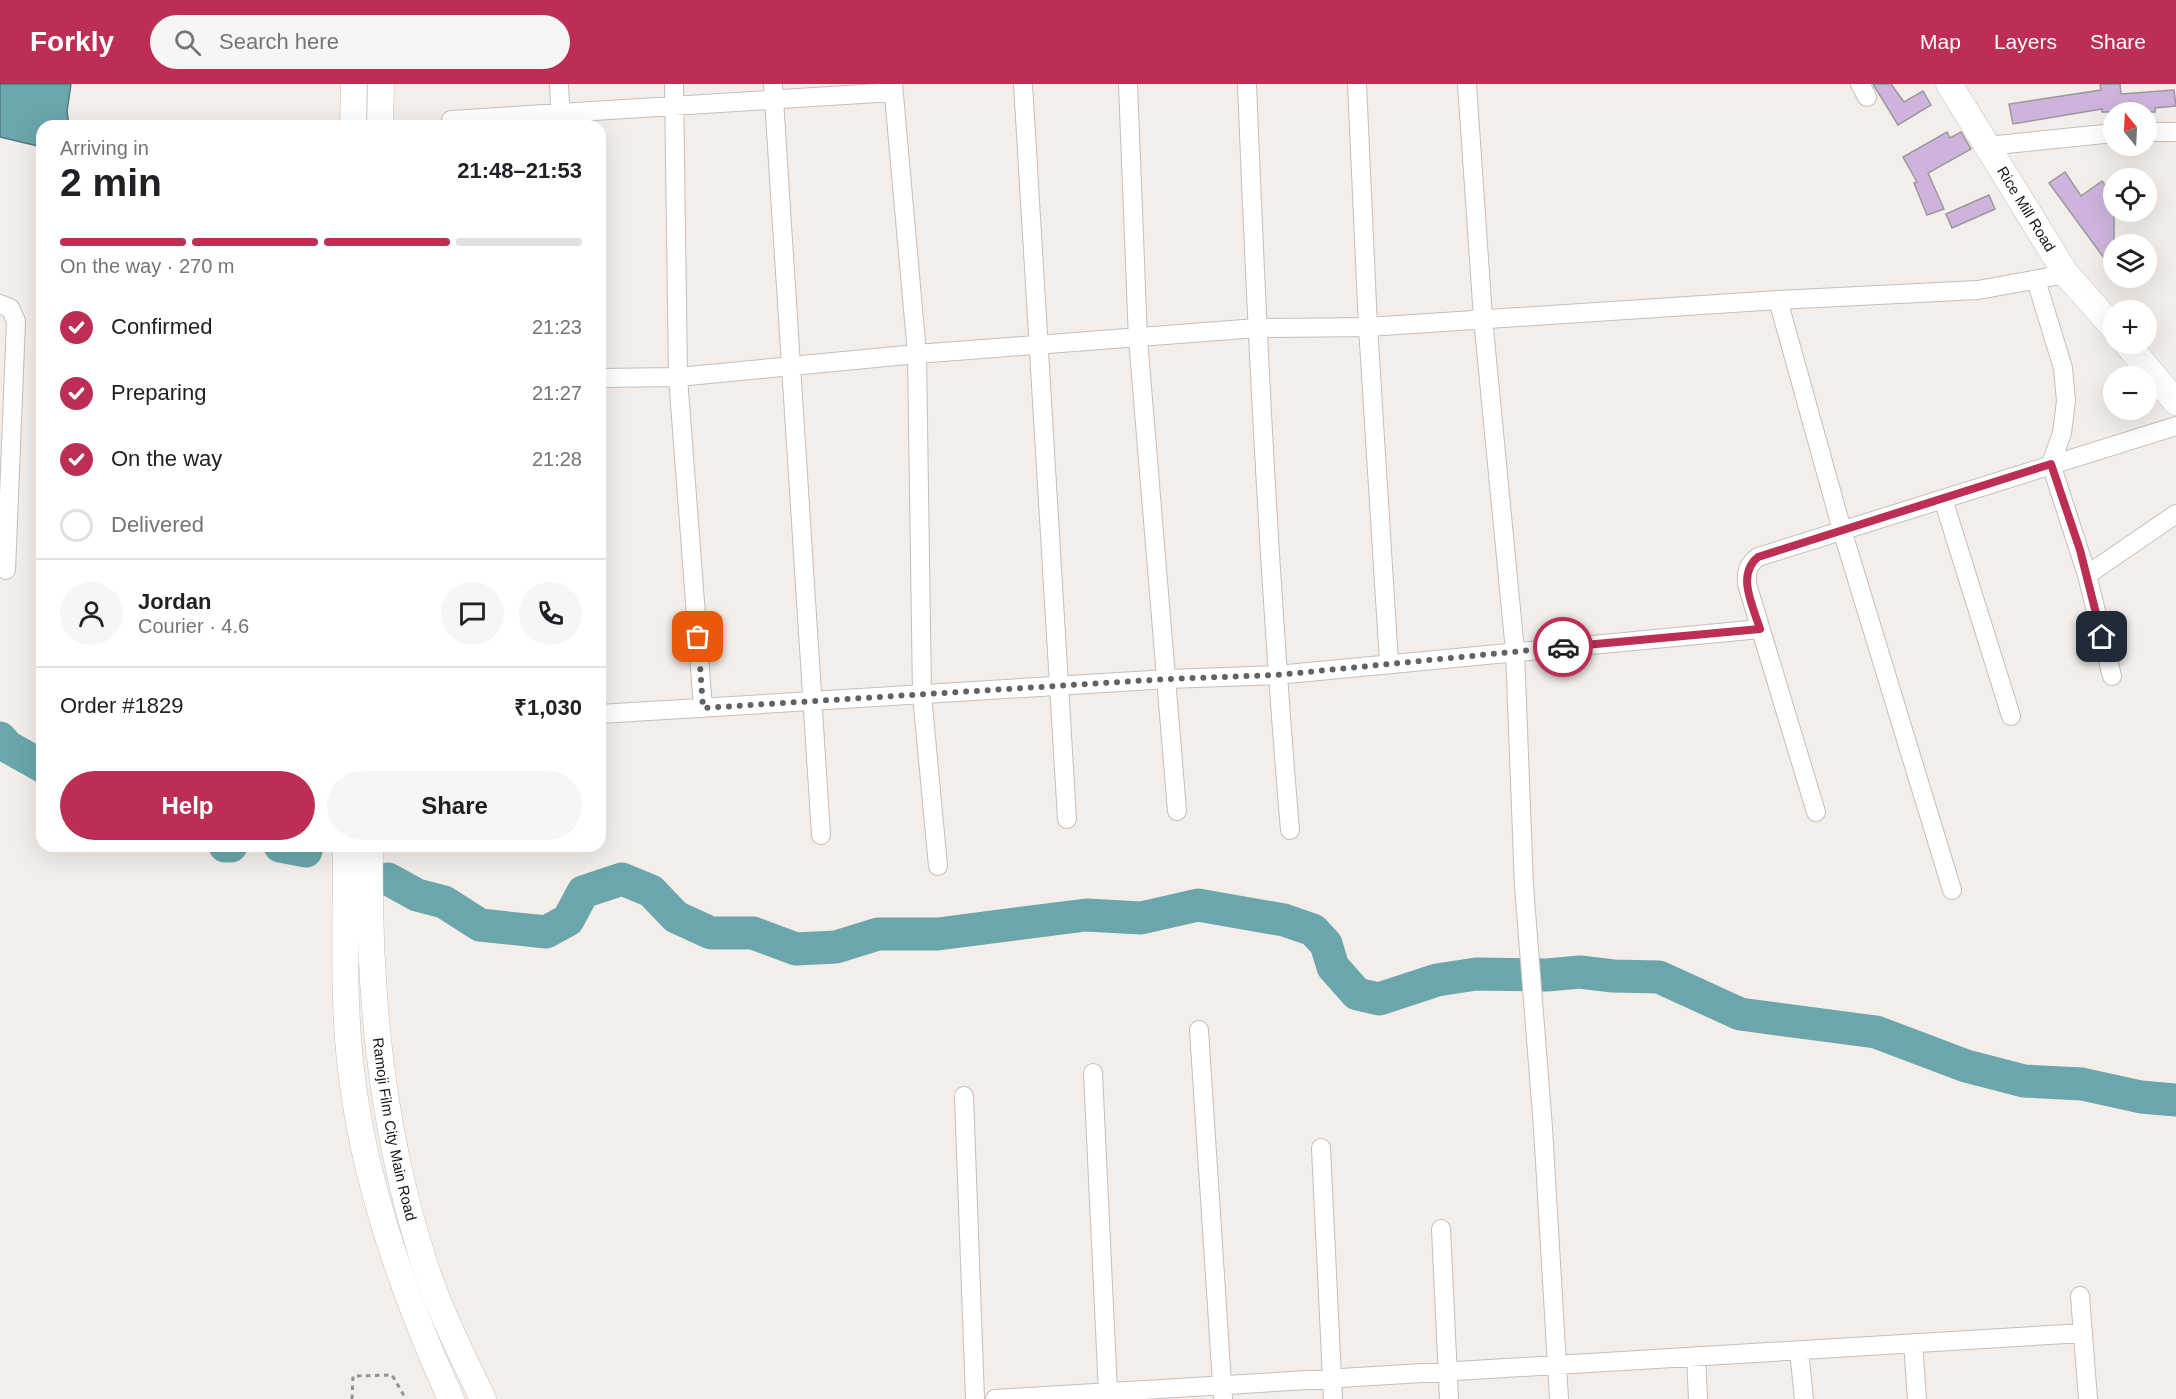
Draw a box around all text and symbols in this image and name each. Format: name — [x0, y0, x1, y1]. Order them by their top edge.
search box — [150, 15, 570, 69]
text: Forkly — [30, 26, 114, 57]
icon: search — [171, 26, 204, 59]
text: Search here — [219, 29, 339, 54]
text: Map — [1920, 30, 1961, 53]
text: Layers — [1994, 30, 2057, 53]
text: Share — [2090, 30, 2146, 53]
north arrow — [2103, 102, 2157, 156]
map controls — [2103, 102, 2157, 420]
text: Arriving in — [60, 137, 149, 159]
text: 21:48–21:53 — [457, 158, 582, 183]
text: 2 min — [60, 161, 162, 204]
street label: Rice Mill Road — [1994, 163, 2059, 255]
button: locate — [2103, 168, 2157, 222]
button: layers — [2103, 234, 2157, 288]
text: On the way · 270 m — [60, 255, 235, 277]
button: + — [2103, 300, 2157, 354]
icon: check — [60, 311, 93, 344]
text: Confirmed — [111, 314, 212, 339]
text: 21:23 — [532, 316, 582, 338]
button: − — [2103, 366, 2157, 420]
icon: check — [60, 377, 93, 410]
text: Preparing — [111, 380, 206, 405]
text: 21:27 — [532, 382, 582, 404]
icon: check — [60, 443, 93, 476]
text: On the way — [111, 446, 222, 471]
text: 21:28 — [532, 448, 582, 470]
text: Delivered — [111, 512, 204, 537]
button: person — [60, 582, 123, 645]
button: chat — [441, 582, 504, 645]
button: phone — [519, 582, 582, 645]
text: Jordan — [138, 589, 211, 614]
pin — [672, 611, 723, 662]
pin — [2076, 611, 2127, 662]
text: Courier · 4.6 — [138, 615, 249, 637]
courier — [1533, 617, 1593, 677]
icon: bag — [681, 620, 714, 653]
icon: home — [2085, 620, 2118, 653]
icon: car — [1547, 631, 1580, 664]
text: Order #1829 — [60, 693, 184, 718]
text: ₹1,030 — [514, 695, 582, 720]
button: Help — [60, 771, 315, 840]
button: Share — [327, 771, 582, 840]
street label: Ramoji Film City Main Road — [370, 1037, 420, 1223]

